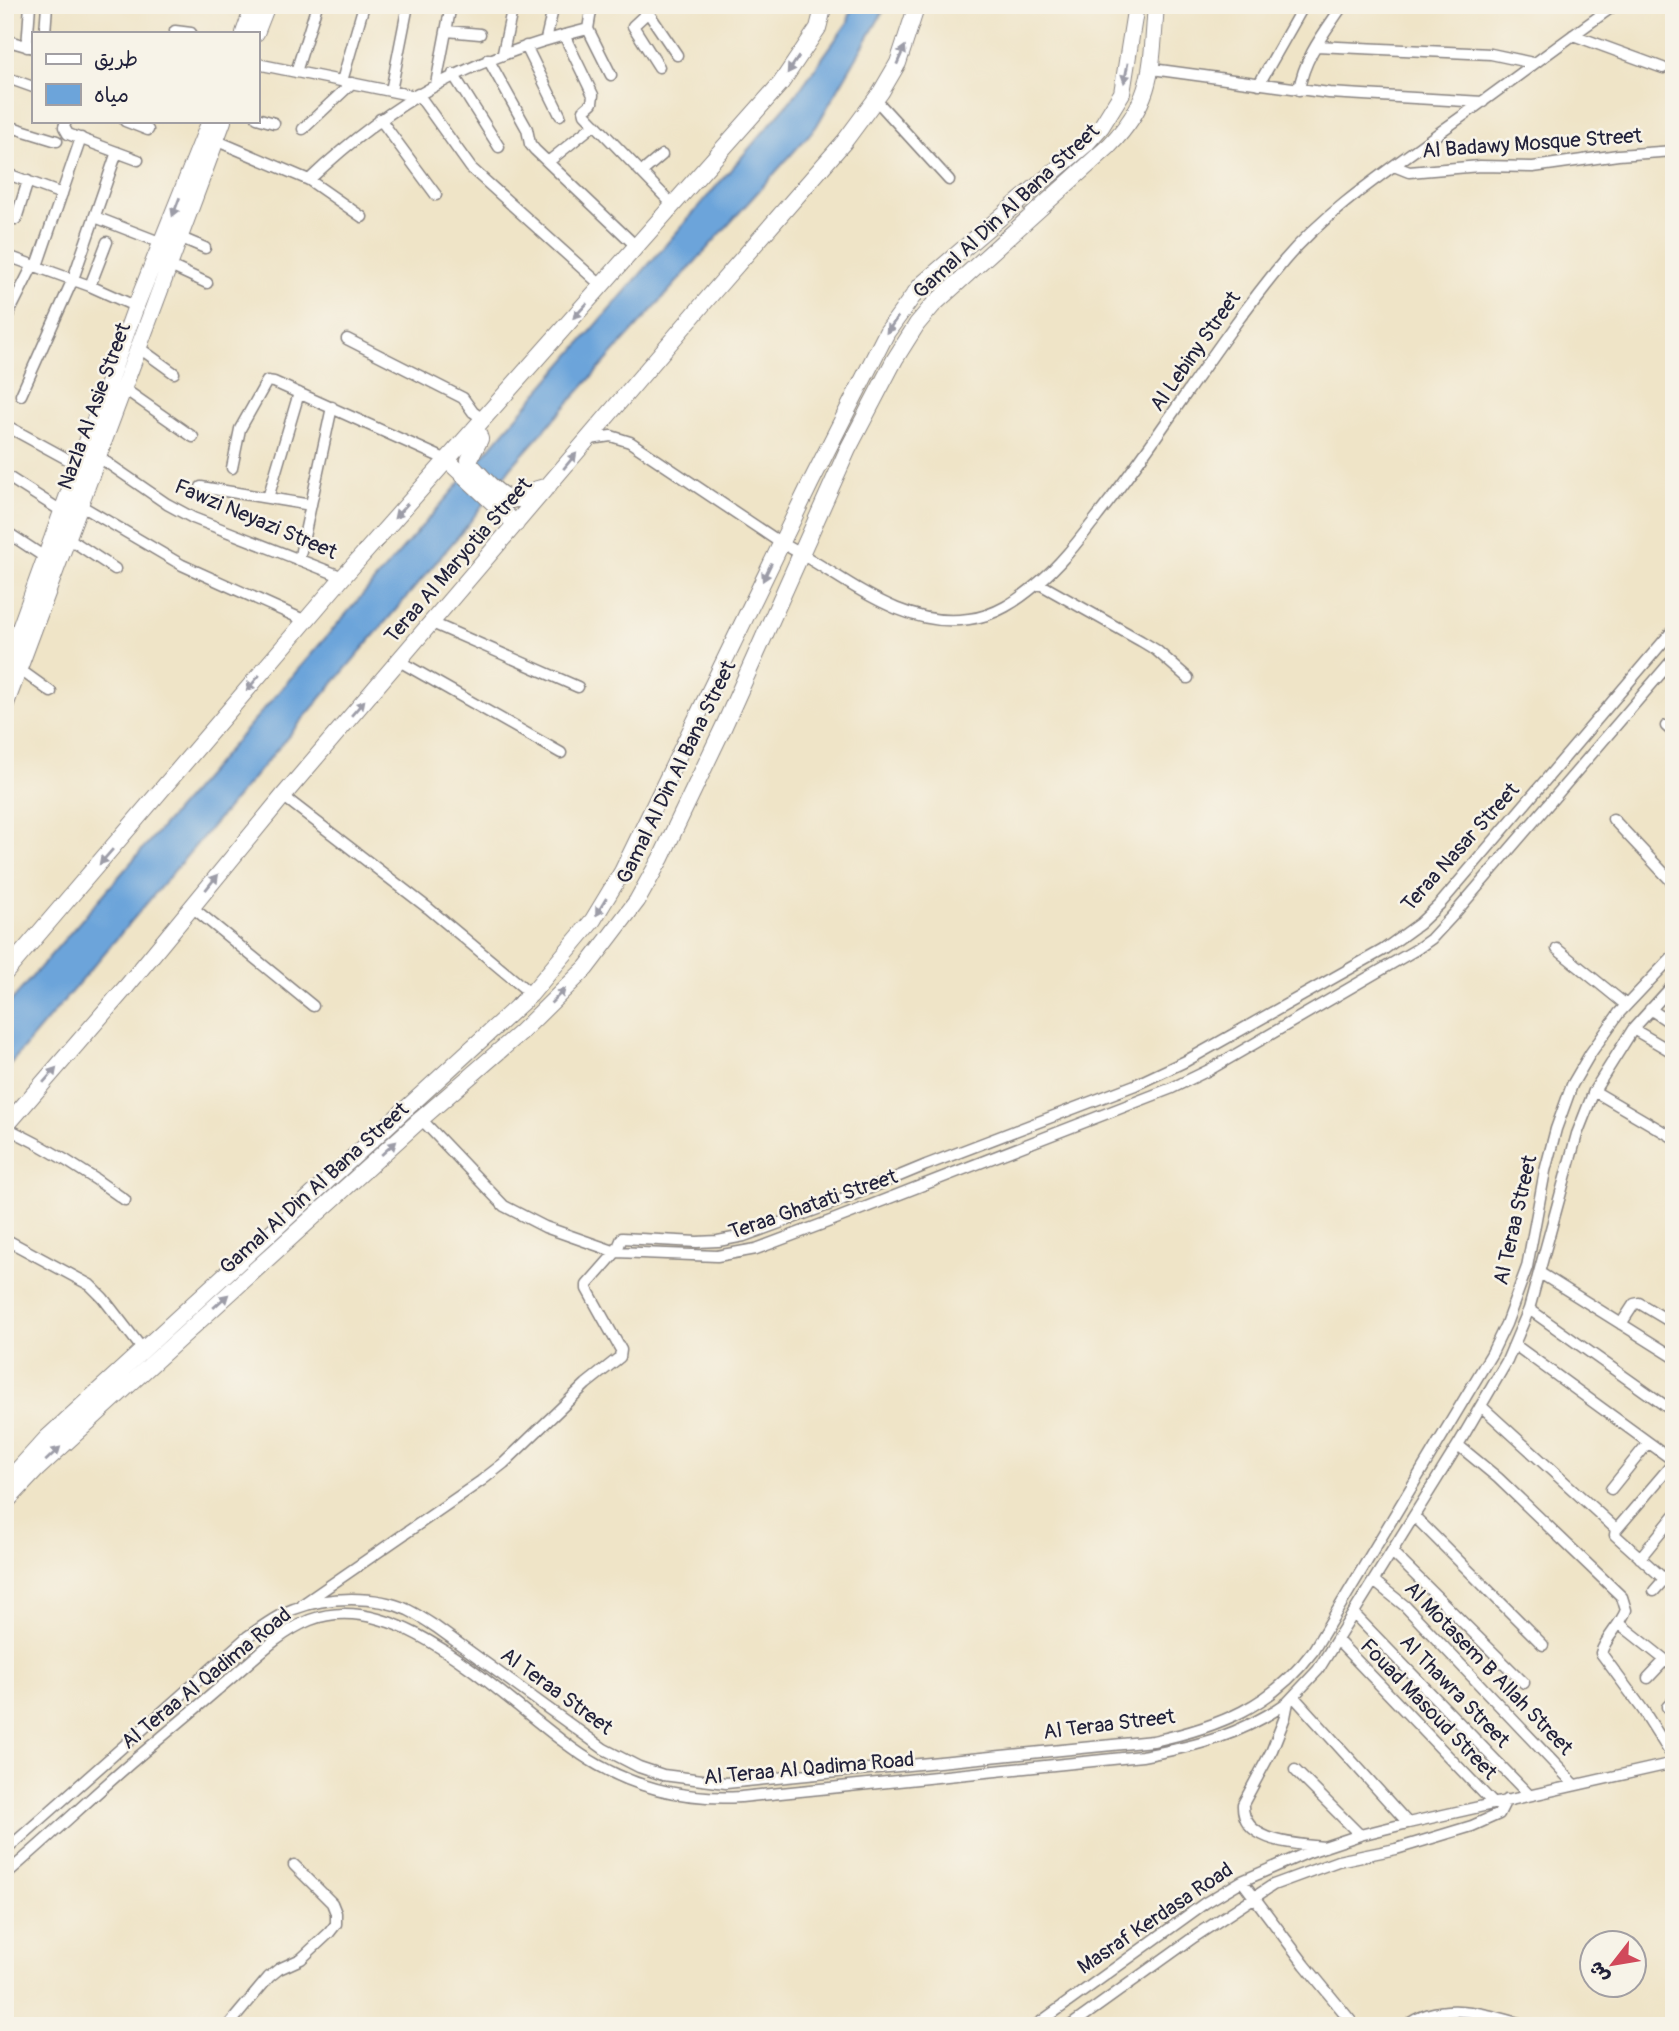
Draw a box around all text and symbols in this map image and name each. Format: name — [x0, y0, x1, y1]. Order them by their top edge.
legend — [32, 32, 259, 122]
one-way arrow — [895, 45, 907, 65]
text: طريق — [94, 46, 138, 73]
one-way arrow — [786, 56, 800, 74]
one-way arrow — [1121, 62, 1132, 84]
text: مياه — [94, 82, 129, 109]
street label: Gamal Al Din Al Bana Street — [907, 117, 1106, 305]
street label: Al Badawy Mosque Street — [1421, 122, 1644, 165]
one-way arrow — [170, 197, 181, 218]
street label: Al Lebiny Street — [1144, 285, 1247, 417]
one-way arrow — [572, 302, 588, 320]
one-way arrow — [885, 316, 899, 334]
street label: Nazla Al Asie Street — [52, 318, 137, 493]
one-way arrow — [562, 452, 577, 469]
street label: Teraa Al Maryotia Street — [379, 471, 538, 649]
street label: Fawzi Neyazi Street — [170, 473, 342, 566]
one-way arrow — [394, 502, 410, 519]
one-way arrow — [762, 562, 773, 582]
street label: Gamal Al Din Al Bana Street — [611, 656, 743, 888]
one-way arrow — [246, 675, 261, 692]
one-way arrow — [350, 699, 366, 717]
street label: Teraa Nasar Street — [1395, 777, 1526, 917]
one-way arrow — [98, 848, 114, 866]
one-way arrow — [204, 874, 219, 891]
one-way arrow — [595, 898, 607, 917]
one-way arrow — [549, 988, 566, 1004]
one-way arrow — [42, 1066, 58, 1084]
street label: Gamal Al Din Al Bana Street — [214, 1096, 415, 1280]
one-way arrow — [380, 1140, 398, 1156]
street label: Al Teraa Street — [1487, 1152, 1544, 1288]
street label: Teraa Ghatati Street — [725, 1163, 902, 1246]
one-way arrow — [212, 1293, 230, 1309]
one-way arrow — [44, 1447, 61, 1463]
street label: Al Motasem B Allah Street — [1398, 1576, 1579, 1761]
street label: Al Teraa Al Qadima Road — [116, 1601, 297, 1755]
street label: Al Thawra Street — [1394, 1629, 1516, 1754]
street label: Fouad Masoud Street — [1354, 1633, 1503, 1786]
street label: Al Teraa Street — [495, 1642, 619, 1742]
street label: Al Teraa Street — [1042, 1703, 1177, 1746]
street label: Al Teraa Al Qadima Road — [703, 1746, 915, 1791]
street label: Masraf Kerdasa Road — [1072, 1856, 1238, 1980]
north arrow — [1578, 1930, 1648, 2000]
text: ش — [1584, 1957, 1615, 1987]

